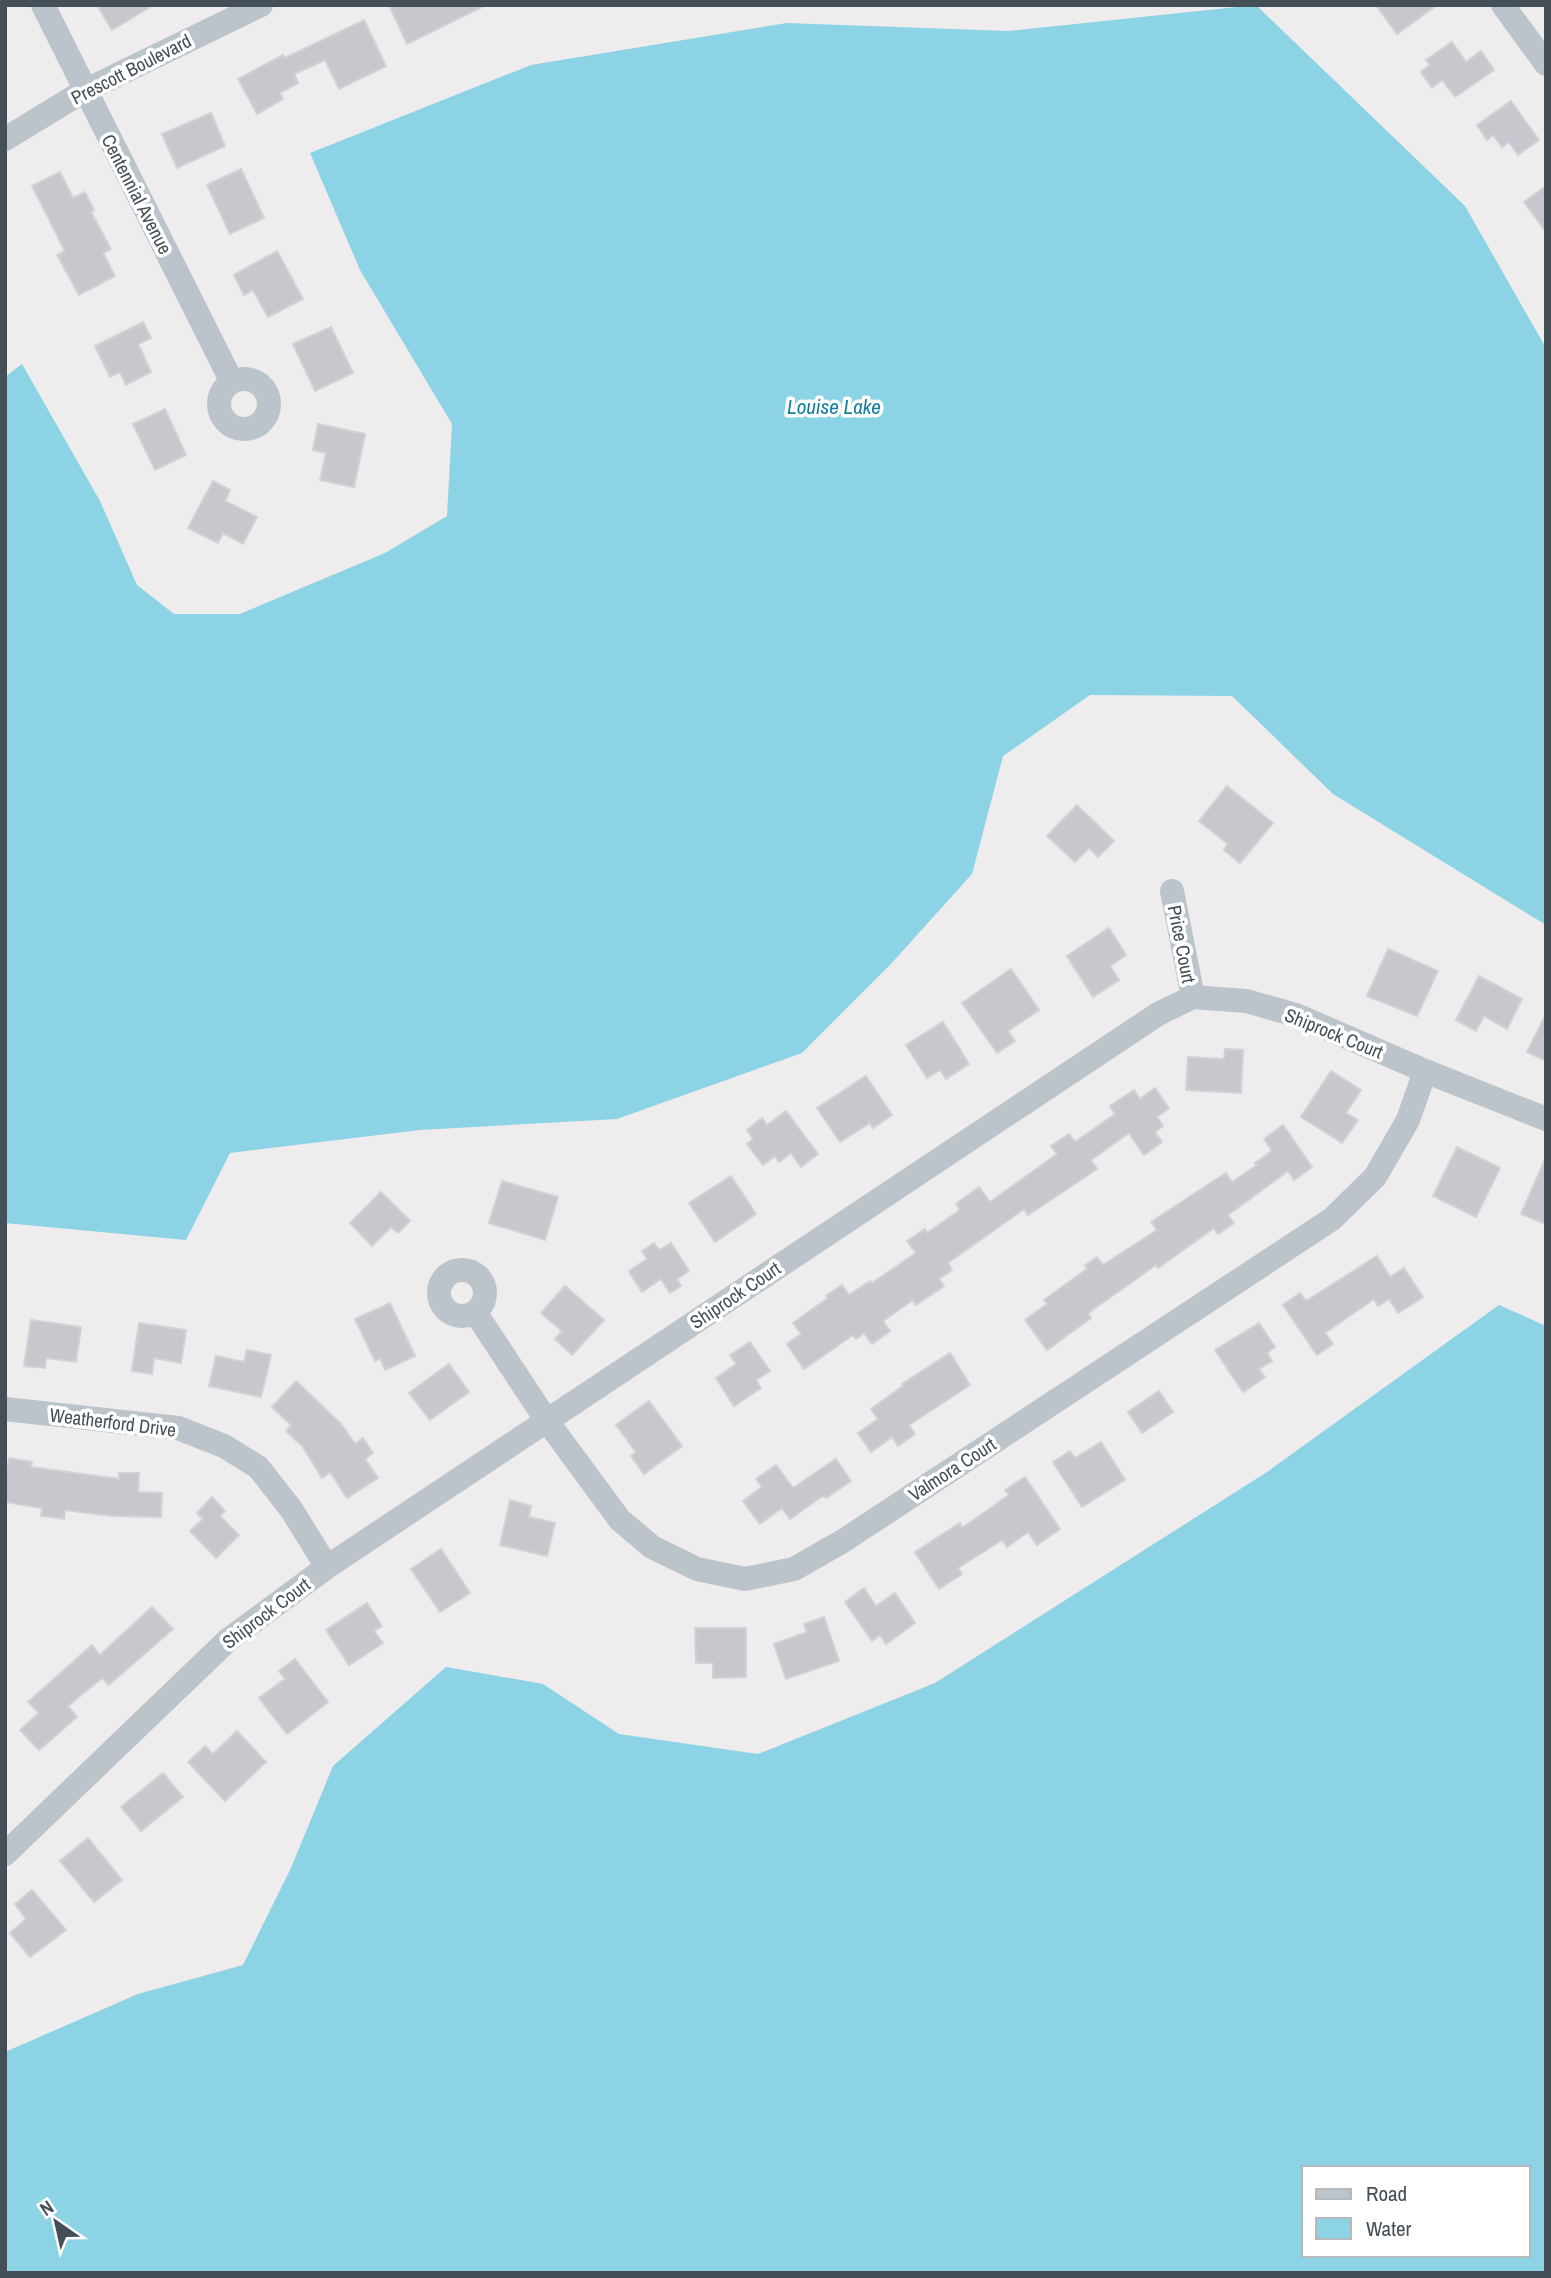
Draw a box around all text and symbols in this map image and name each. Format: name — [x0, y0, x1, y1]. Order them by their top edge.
street label: Prescott Boulevard — [66, 28, 196, 110]
street label: Centennial Avenue — [96, 130, 178, 258]
water label: Louise Lake — [787, 392, 881, 421]
street label: Price Court — [1162, 903, 1202, 986]
street label: Shiprock Court — [1281, 1001, 1388, 1065]
street label: Shiprock Court — [685, 1255, 786, 1335]
street label: Weatherford Drive — [48, 1401, 178, 1443]
street label: Valmora Court — [903, 1431, 1001, 1507]
street label: Shiprock Court — [217, 1571, 316, 1655]
legend — [1302, 2166, 1530, 2257]
text: Road — [1366, 2179, 1407, 2208]
north arrow — [21, 2187, 91, 2257]
text: N — [35, 2194, 58, 2222]
text: Water — [1366, 2214, 1412, 2243]

